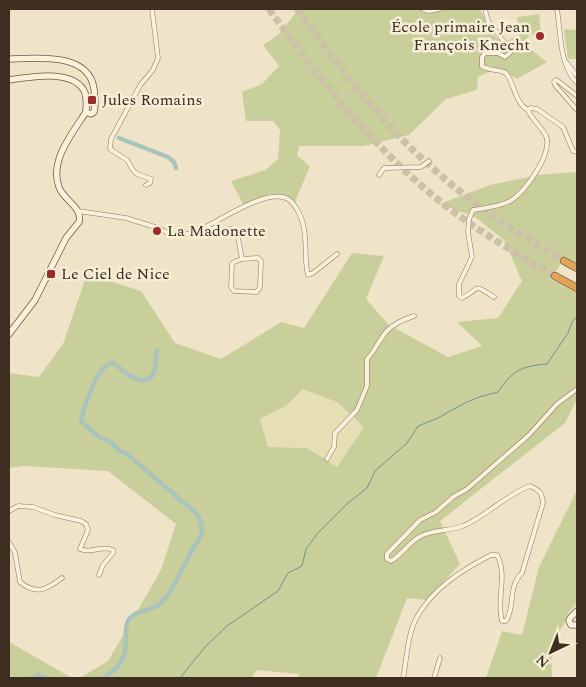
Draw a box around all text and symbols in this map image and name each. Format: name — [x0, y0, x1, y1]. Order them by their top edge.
place label: École primaire Jean François Knecht — [391, 15, 530, 57]
marker: École primaire Jean François Knecht — [534, 30, 546, 42]
place label: Jules Romains — [102, 88, 202, 112]
marker: Jules Romains — [86, 94, 98, 106]
place label: La Madonette — [167, 219, 266, 243]
marker: La Madonette — [151, 225, 163, 237]
place label: Le Ciel de Nice — [61, 262, 170, 286]
marker: Le Ciel de Nice — [45, 268, 57, 280]
north arrow — [526, 627, 576, 677]
text: N — [531, 650, 554, 673]

